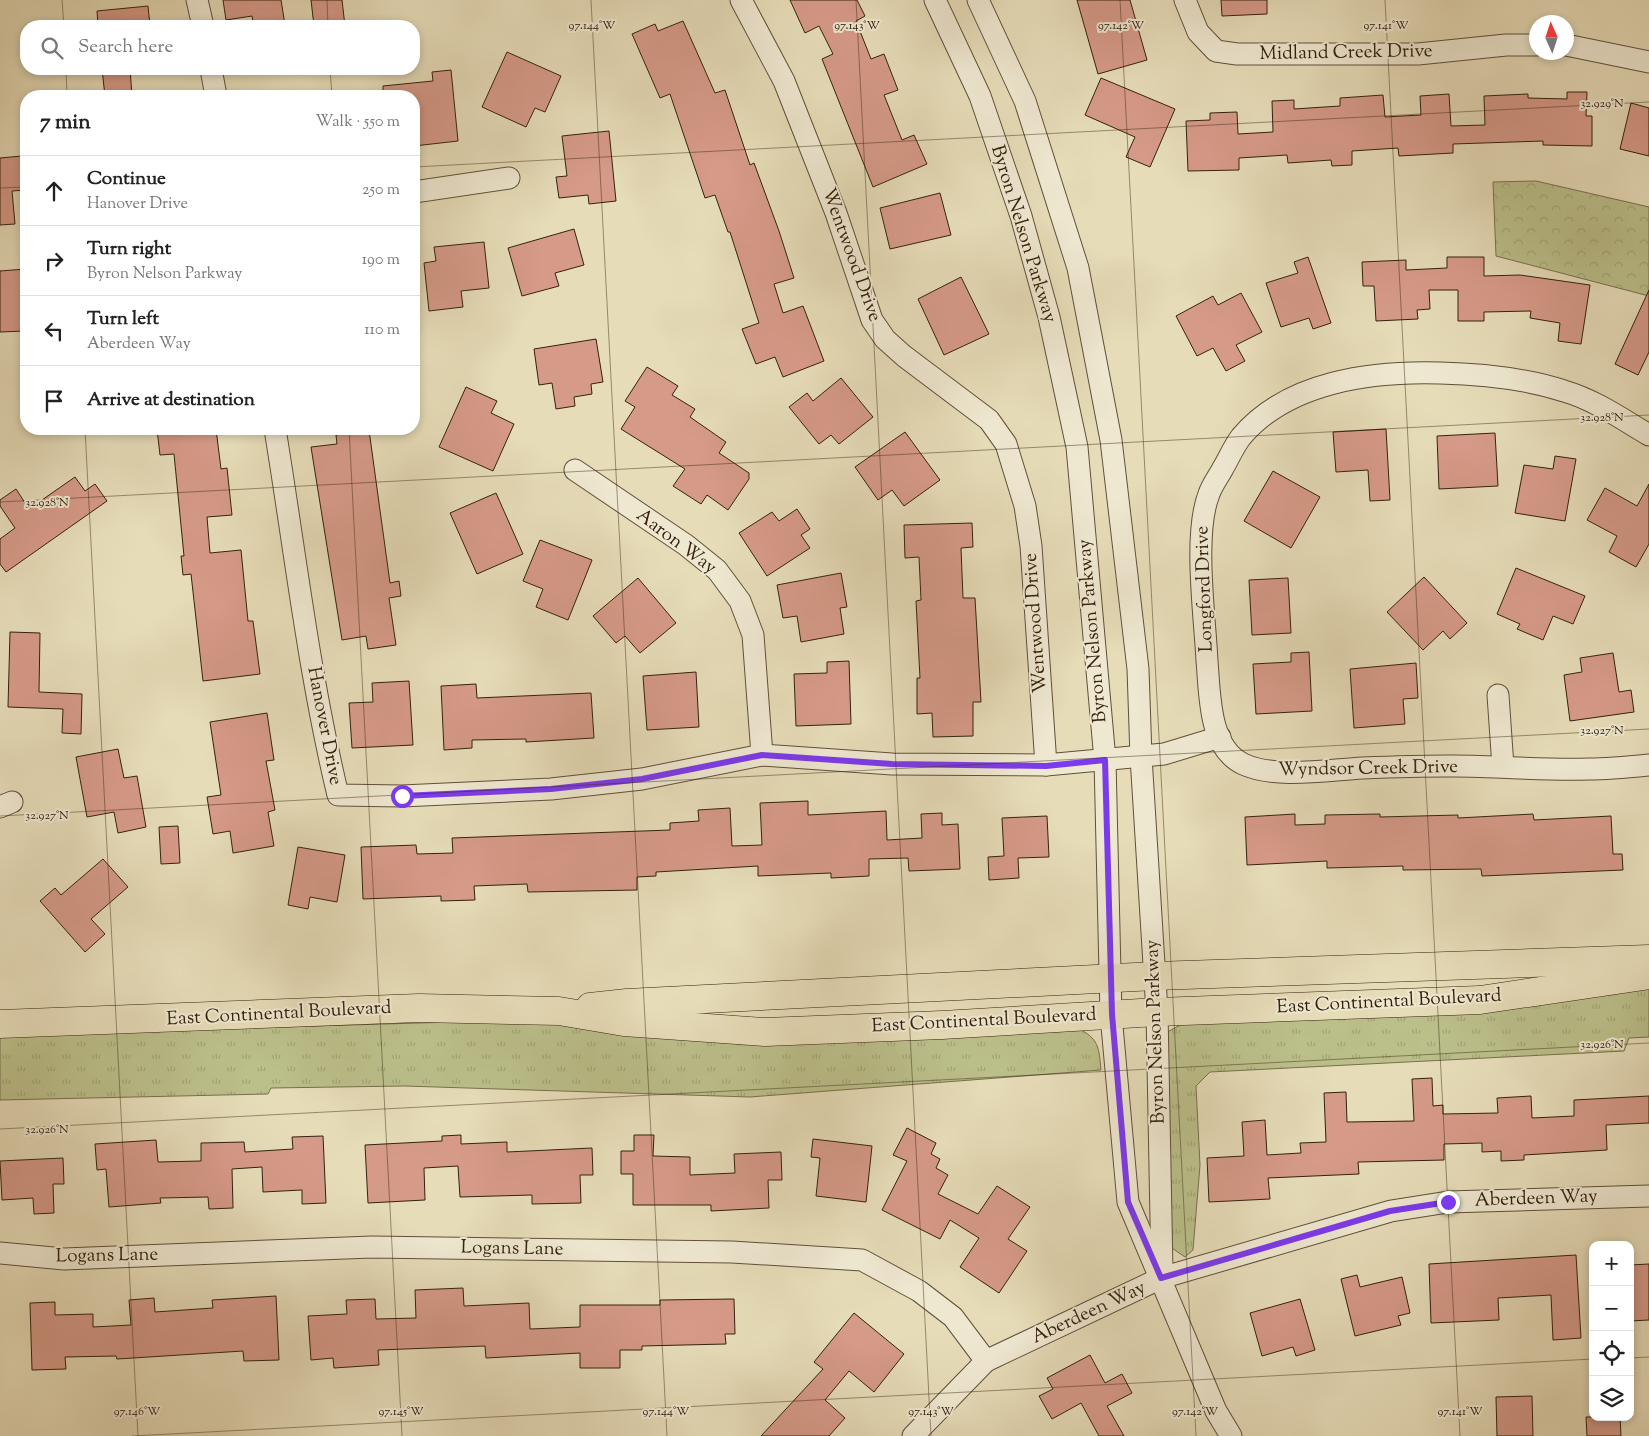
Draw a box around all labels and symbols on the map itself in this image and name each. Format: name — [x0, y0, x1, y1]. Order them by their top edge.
north arrow — [1529, 15, 1574, 60]
text: 97.144°W — [569, 17, 616, 35]
text: 97.143°W — [834, 17, 880, 35]
text: 97.142°W — [1098, 17, 1145, 35]
text: 97.141°W — [1364, 17, 1409, 35]
street label: Midland Creek Drive — [1259, 38, 1433, 68]
text: 32.929°N — [1581, 95, 1624, 113]
street label: Byron Nelson Parkway — [983, 142, 1063, 327]
street label: Wentwood Drive — [814, 184, 888, 326]
text: 32.928°N — [1580, 409, 1624, 427]
text: 32.928°N — [25, 494, 69, 512]
street label: Aaron Way — [630, 503, 722, 582]
street label: Longford Drive — [1189, 525, 1221, 653]
street label: Byron Nelson Parkway — [1071, 537, 1114, 724]
street label: Wentwood Drive — [1018, 552, 1054, 694]
street label: Hanover Drive — [299, 665, 349, 788]
text: 32.927°N — [1580, 722, 1624, 740]
street label: Wyndsor Creek Drive — [1278, 754, 1458, 784]
route start — [391, 785, 414, 808]
text: 32.927°N — [25, 807, 69, 825]
street label: Byron Nelson Parkway — [1139, 939, 1173, 1125]
street label: East Continental Boulevard — [1276, 983, 1502, 1021]
street label: East Continental Boulevard — [166, 995, 392, 1033]
street label: East Continental Boulevard — [871, 1002, 1097, 1040]
text: 32.926°N — [1580, 1036, 1624, 1054]
text: 32.926°N — [25, 1121, 69, 1139]
street label: Aberdeen Way — [1474, 1183, 1599, 1215]
route end — [1437, 1191, 1460, 1214]
street label: Logans Lane — [460, 1235, 564, 1263]
street label: Logans Lane — [55, 1242, 159, 1270]
street label: Aberdeen Way — [1028, 1275, 1151, 1351]
text: 97.146°W — [114, 1403, 161, 1421]
text: 97.145°W — [379, 1403, 424, 1421]
text: 97.144°W — [643, 1403, 690, 1421]
text: 97.143°W — [908, 1403, 954, 1421]
text: 97.142°W — [1172, 1403, 1219, 1421]
text: 97.141°W — [1438, 1403, 1483, 1421]

